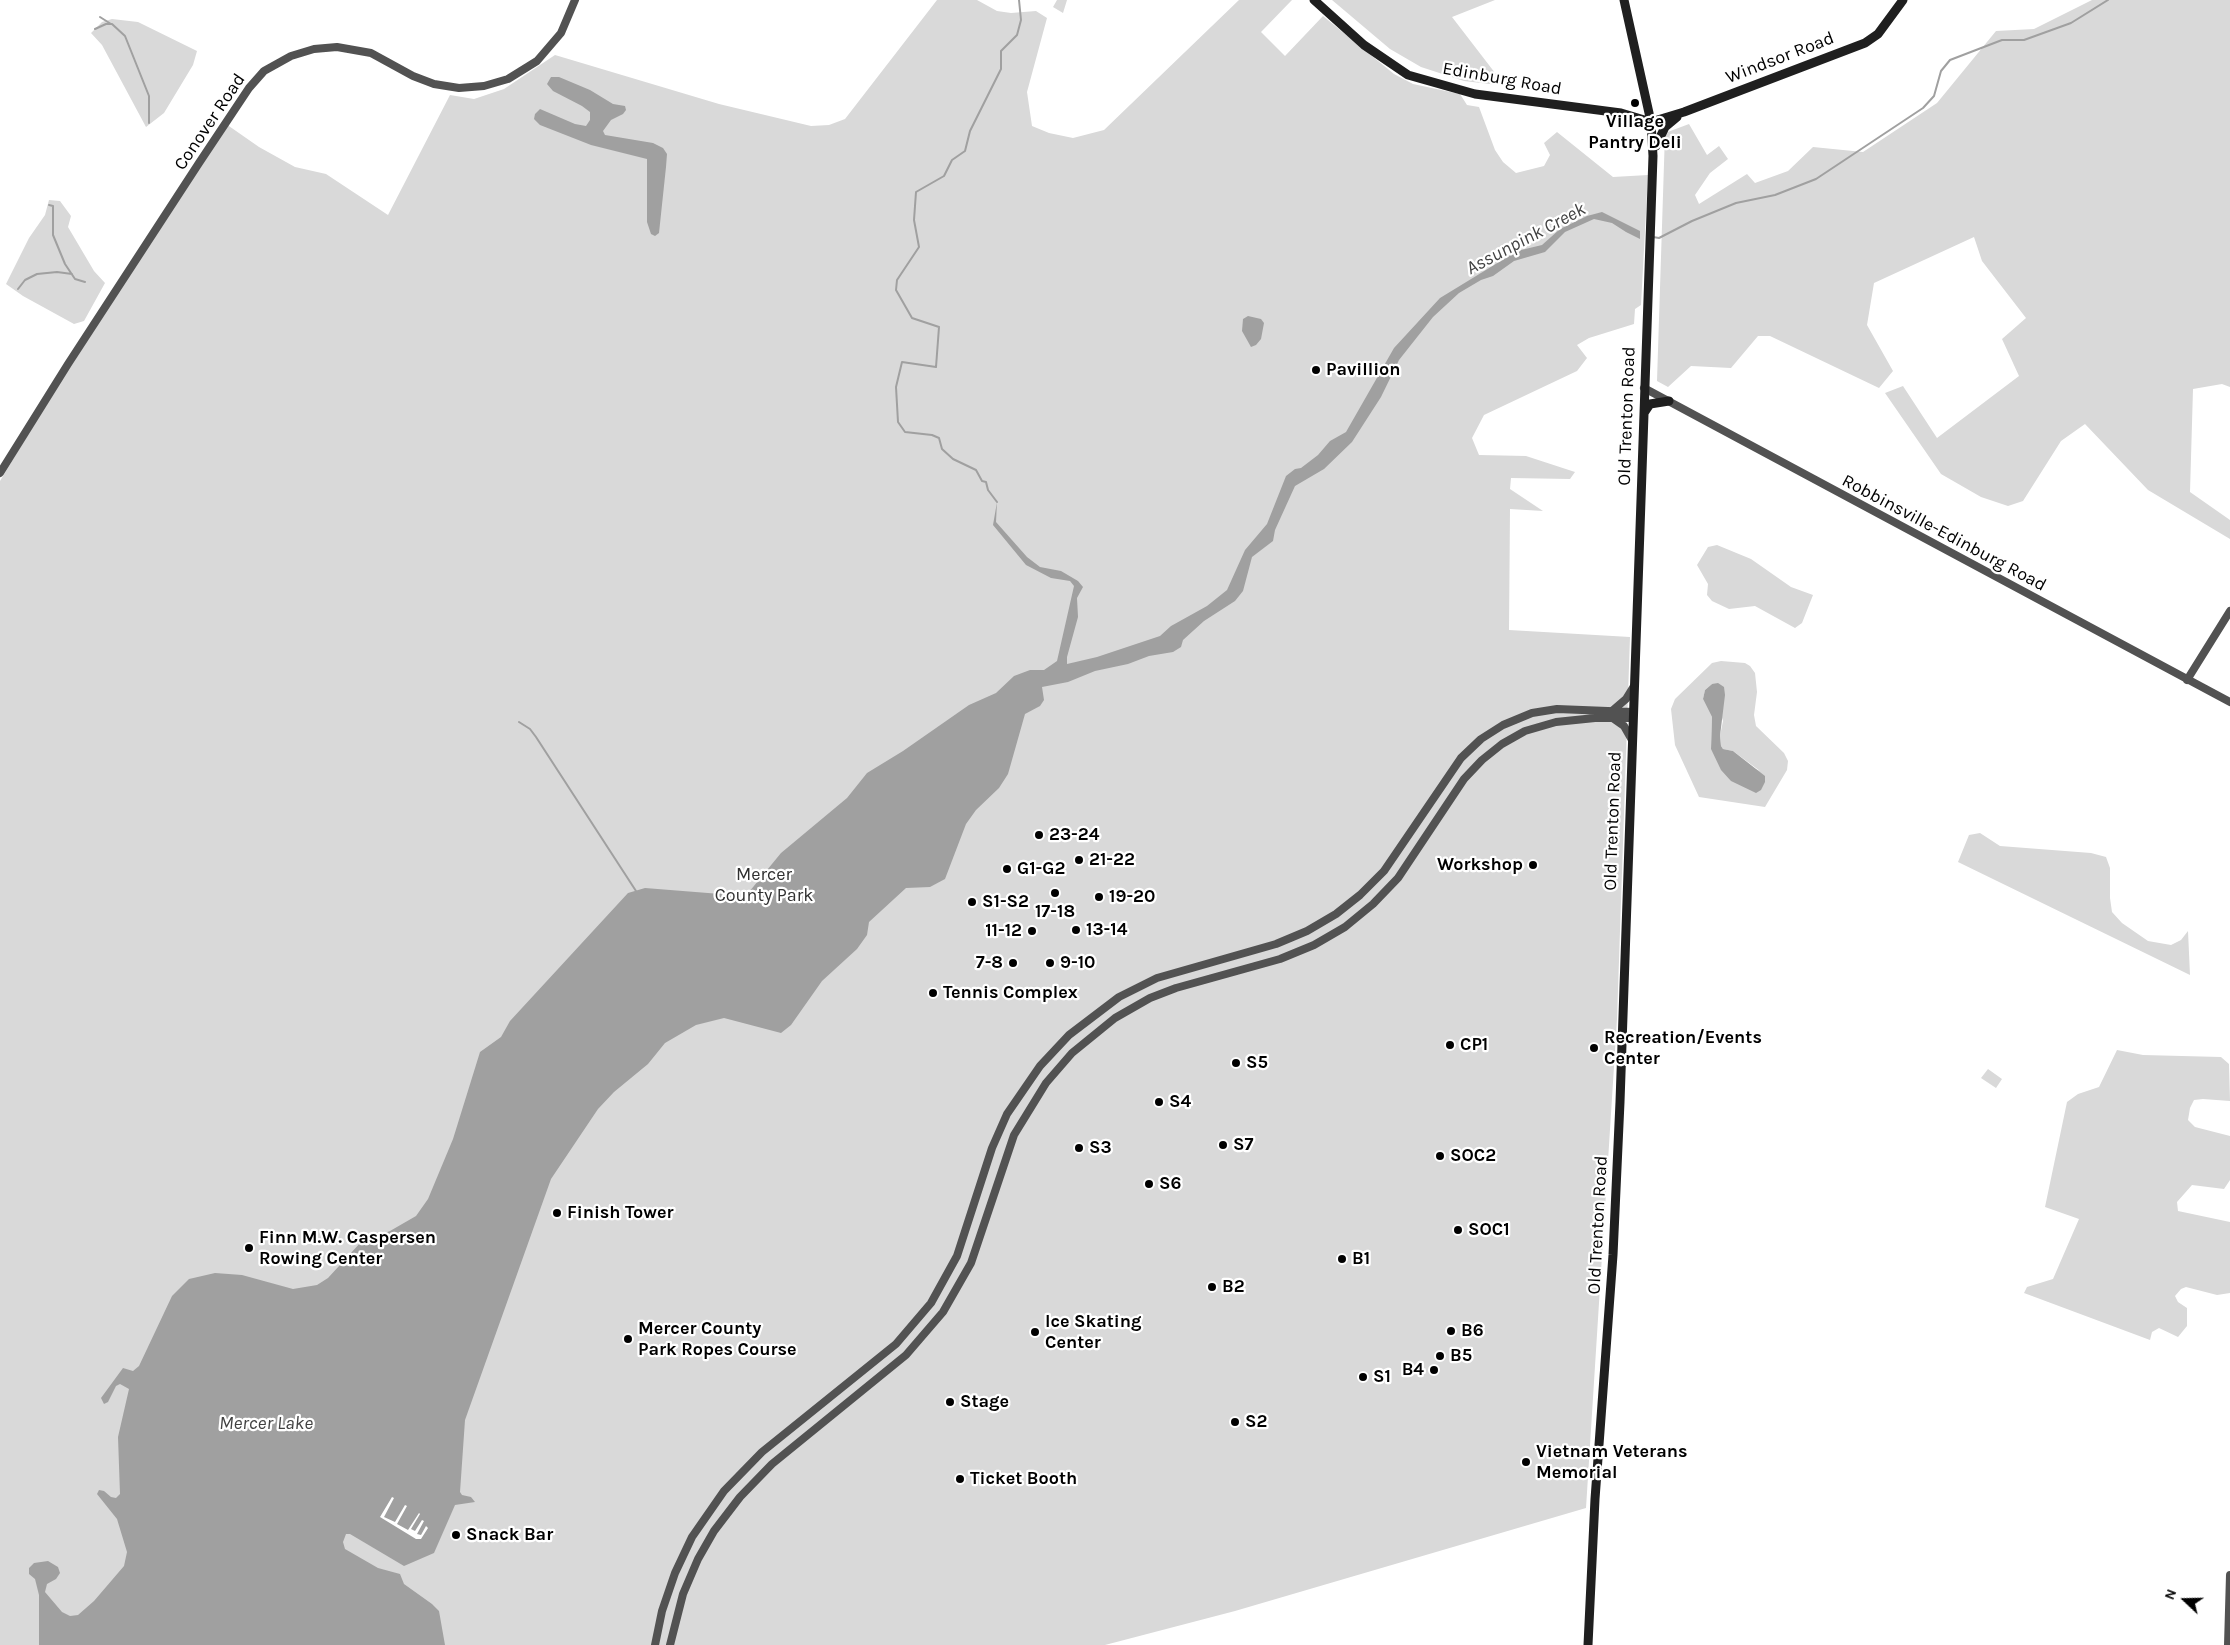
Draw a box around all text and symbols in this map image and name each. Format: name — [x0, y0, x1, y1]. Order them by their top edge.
street label: Windsor Road — [1723, 27, 1837, 89]
street label: Edinburg Road — [1441, 58, 1563, 100]
street label: Conover Road — [170, 70, 250, 174]
marker: Village Pantry Deli — [1629, 97, 1641, 109]
place label: Village Pantry Deli — [1588, 111, 1682, 154]
water label: Assunpink Creek — [1462, 198, 1590, 280]
street label: Old Trenton Road — [1614, 346, 1640, 486]
place label: Pavillion — [1326, 359, 1400, 381]
marker: Pavillion — [1310, 364, 1322, 376]
street label: Robbinsville-Edinburg Road — [1838, 470, 2050, 596]
street label: Old Trenton Road — [1600, 751, 1626, 891]
place label: 23-24 — [1049, 824, 1099, 846]
marker: 23-24 — [1033, 829, 1045, 841]
place label: 21-22 — [1089, 849, 1135, 871]
marker: 21-22 — [1073, 854, 1085, 866]
place label: Workshop — [1437, 854, 1523, 876]
place label: G1-G2 — [1017, 858, 1065, 880]
marker: Workshop — [1527, 859, 1539, 871]
marker: G1-G2 — [1001, 863, 1013, 875]
park label: Mercer County Park — [715, 864, 813, 906]
place label: 19-20 — [1109, 886, 1155, 908]
marker: 17-18 — [1049, 887, 1061, 899]
place label: S1-S2 — [982, 891, 1029, 913]
marker: 19-20 — [1093, 891, 1105, 903]
marker: S1-S2 — [966, 896, 978, 908]
place label: 17-18 — [1035, 901, 1075, 923]
place label: 13-14 — [1086, 919, 1127, 941]
place label: 11-12 — [985, 920, 1022, 942]
marker: 13-14 — [1070, 924, 1082, 936]
marker: 11-12 — [1026, 925, 1038, 937]
place label: 7-8 — [976, 952, 1003, 974]
place label: 9-10 — [1060, 952, 1096, 974]
marker: 7-8 — [1007, 957, 1019, 969]
marker: 9-10 — [1044, 957, 1056, 969]
place label: Tennis Complex — [943, 982, 1078, 1004]
marker: Tennis Complex — [927, 987, 939, 999]
place label: Recreation/Events Center — [1604, 1027, 1762, 1070]
place label: CP1 — [1460, 1034, 1488, 1056]
marker: CP1 — [1444, 1039, 1456, 1051]
marker: Recreation/Events Center — [1588, 1042, 1600, 1054]
place label: S5 — [1246, 1052, 1268, 1074]
marker: S5 — [1230, 1057, 1242, 1069]
place label: S4 — [1169, 1091, 1191, 1113]
marker: S4 — [1153, 1096, 1165, 1108]
place label: S7 — [1233, 1134, 1253, 1156]
place label: S3 — [1089, 1137, 1112, 1159]
marker: S7 — [1217, 1139, 1229, 1151]
marker: S3 — [1073, 1142, 1085, 1154]
place label: SOC2 — [1450, 1145, 1496, 1167]
marker: SOC2 — [1434, 1150, 1446, 1162]
street label: Old Trenton Road — [1584, 1155, 1612, 1295]
place label: S6 — [1159, 1173, 1181, 1195]
marker: S6 — [1143, 1178, 1155, 1190]
place label: Finish Tower — [567, 1202, 673, 1224]
marker: Finish Tower — [551, 1207, 563, 1219]
place label: SOC1 — [1468, 1219, 1510, 1241]
marker: SOC1 — [1452, 1224, 1464, 1236]
place label: Finn M.W. Caspersen Rowing Center — [259, 1227, 436, 1270]
marker: Finn M.W. Caspersen Rowing Center — [243, 1242, 255, 1254]
place label: B1 — [1352, 1248, 1370, 1270]
marker: B1 — [1336, 1253, 1348, 1265]
place label: B2 — [1222, 1276, 1245, 1298]
marker: B2 — [1206, 1281, 1218, 1293]
place label: Ice Skating Center — [1045, 1311, 1141, 1354]
place label: Mercer County Park Ropes Course — [638, 1318, 797, 1360]
place label: B6 — [1461, 1320, 1484, 1342]
marker: B6 — [1445, 1325, 1457, 1337]
marker: Ice Skating Center — [1029, 1326, 1041, 1338]
marker: Mercer County Park Ropes Course — [622, 1333, 634, 1345]
place label: B5 — [1450, 1345, 1472, 1367]
marker: B5 — [1434, 1350, 1446, 1362]
place label: B4 — [1402, 1359, 1424, 1381]
marker: B4 — [1428, 1364, 1440, 1376]
place label: S1 — [1373, 1366, 1391, 1388]
marker: S1 — [1357, 1371, 1369, 1383]
place label: Stage — [960, 1391, 1009, 1413]
marker: Stage — [944, 1396, 956, 1408]
place label: S2 — [1245, 1411, 1267, 1433]
water label: Mercer Lake — [219, 1413, 313, 1435]
marker: S2 — [1229, 1416, 1241, 1428]
place label: Vietnam Veterans Memorial — [1536, 1441, 1687, 1484]
marker: Vietnam Veterans Memorial — [1520, 1456, 1532, 1468]
place label: Ticket Booth — [970, 1468, 1077, 1490]
marker: Ticket Booth — [954, 1473, 966, 1485]
place label: Snack Bar — [466, 1524, 553, 1546]
marker: Snack Bar — [450, 1529, 462, 1541]
north arrow — [2160, 1575, 2210, 1625]
text: N — [2161, 1587, 2180, 1602]

